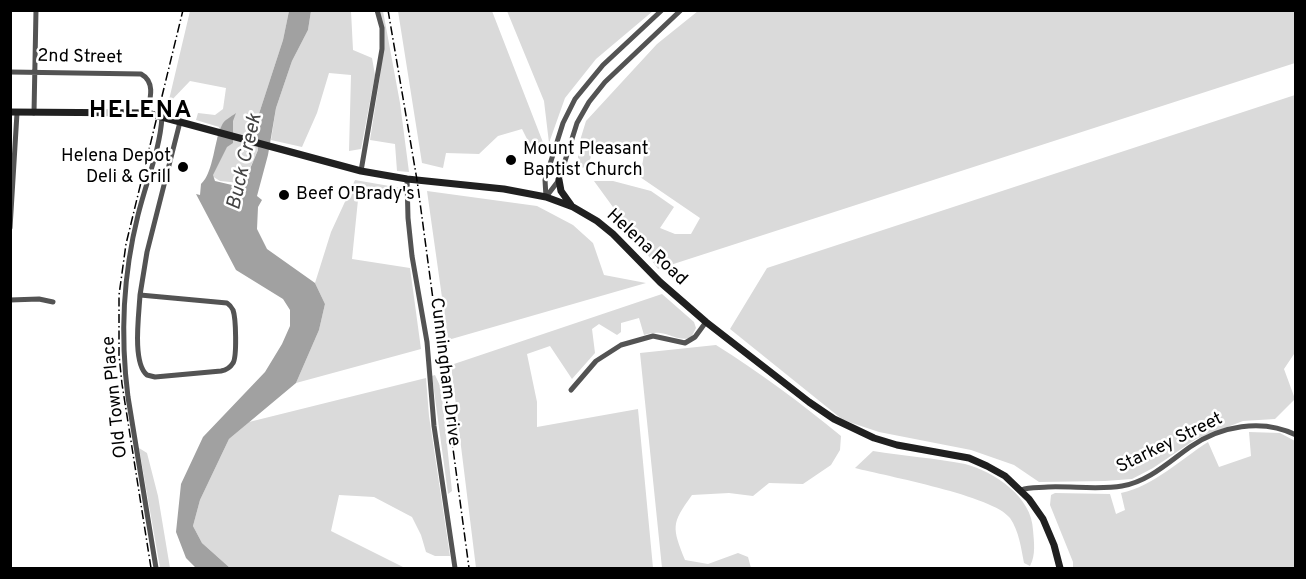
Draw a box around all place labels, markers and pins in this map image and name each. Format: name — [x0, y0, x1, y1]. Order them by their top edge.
place label: Mount Pleasant Baptist Church — [523, 139, 648, 182]
place label: Helena Depot Deli & Grill — [61, 146, 171, 188]
marker: Mount Pleasant Baptist Church — [504, 153, 518, 167]
marker: Helena Depot Deli & Grill — [176, 160, 190, 174]
place label: Beef O'Brady's — [296, 184, 415, 206]
marker: Beef O'Brady's — [277, 188, 291, 202]

